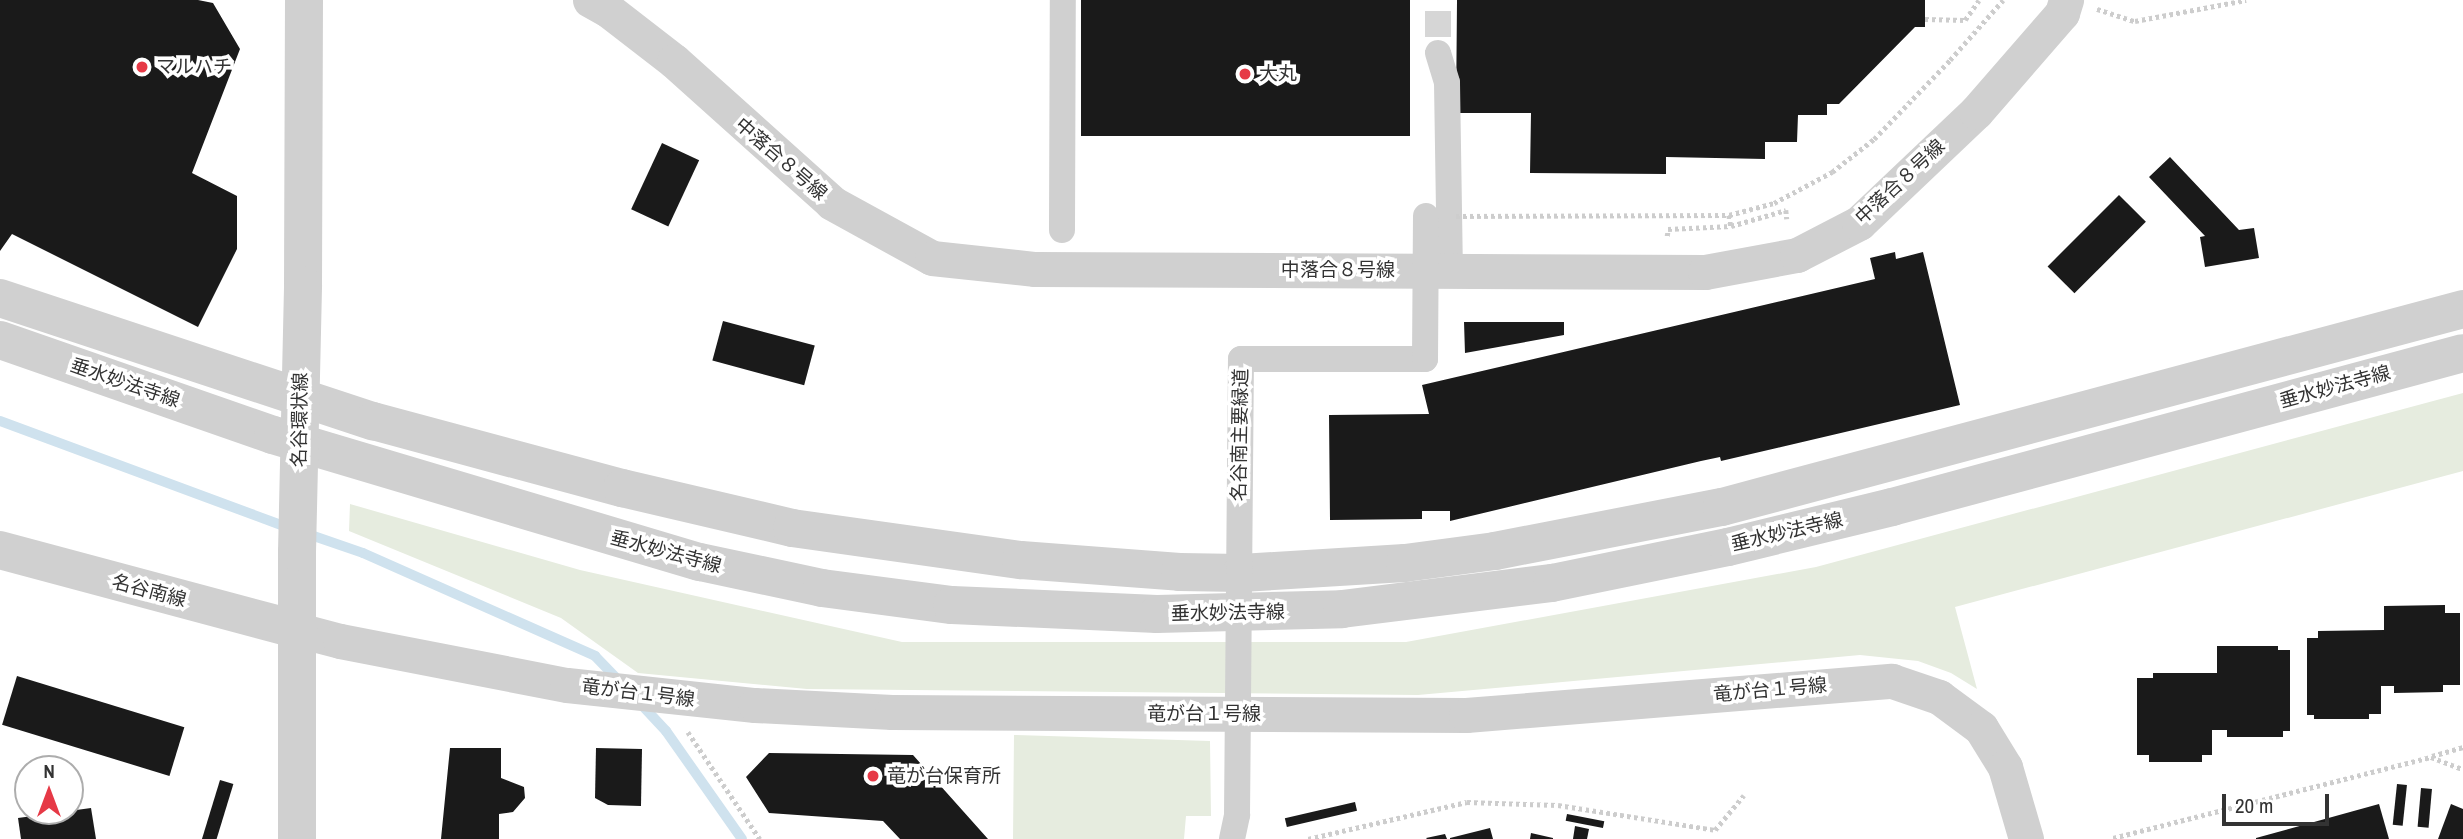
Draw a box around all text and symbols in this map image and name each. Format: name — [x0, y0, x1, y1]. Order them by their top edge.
place label: マルハチ — [156, 56, 232, 78]
marker: マルハチ — [134, 59, 150, 75]
place label: 大丸 — [1259, 63, 1297, 85]
marker: 大丸 — [1237, 66, 1253, 82]
street label: 中落合８号線 — [731, 113, 831, 205]
street label: 中落合８号線 — [1851, 135, 1949, 229]
street label: 中落合８号線 — [1281, 259, 1395, 281]
street label: 垂水妙法寺線 — [67, 354, 183, 412]
street label: 垂水妙法寺線 — [2277, 361, 2393, 413]
street label: 名谷南主要緑道 — [1227, 368, 1253, 502]
street label: 名谷環状線 — [288, 372, 312, 468]
street label: 垂水妙法寺線 — [1729, 508, 1845, 556]
street label: 垂水妙法寺線 — [608, 526, 724, 578]
street label: 名谷南線 — [109, 570, 189, 612]
street label: 垂水妙法寺線 — [1171, 601, 1285, 625]
street label: 竜が台１号線 — [1712, 674, 1828, 706]
street label: 竜が台１号線 — [580, 675, 696, 711]
street label: 竜が台１号線 — [1147, 703, 1261, 725]
north arrow — [14, 755, 84, 825]
text: N — [43, 758, 55, 784]
place label: 竜が台保育所 — [887, 765, 1001, 787]
marker: 竜が台保育所 — [865, 768, 881, 784]
scale bar — [2225, 780, 2332, 824]
text: 20 m — [2235, 791, 2273, 820]

